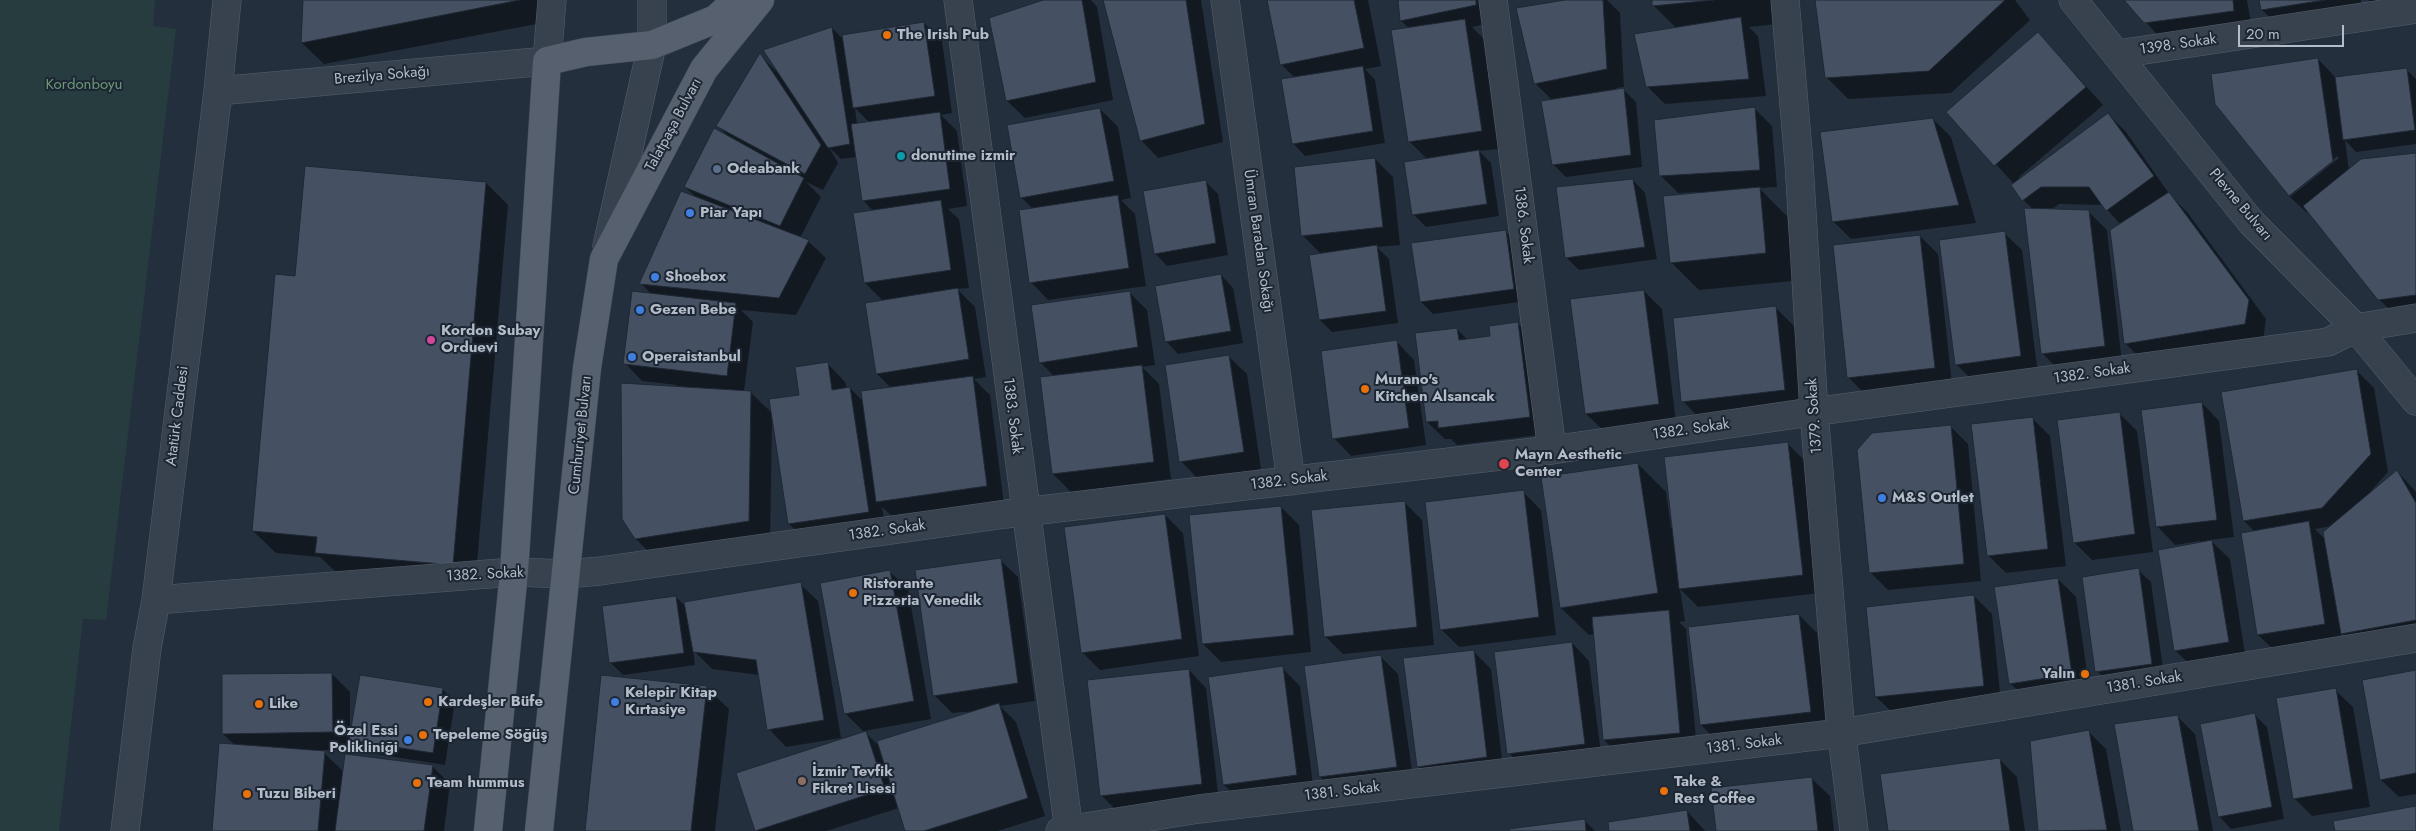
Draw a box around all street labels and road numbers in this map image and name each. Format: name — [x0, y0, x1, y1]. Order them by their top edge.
street label: 1398. Sokak — [2138, 31, 2218, 59]
street label: Brezilya Sokağı — [333, 63, 431, 89]
street label: Talatpaşa Bulvarı — [642, 75, 706, 175]
street label: Plevne Bulvarı — [2205, 165, 2275, 245]
street label: Ümran Baradan Sokağı — [1239, 168, 1277, 314]
street label: 1386. Sokak — [1509, 185, 1537, 265]
street label: 1382. Sokak — [2052, 360, 2132, 388]
street label: Atatürk Caddesi — [163, 365, 193, 467]
street label: Cumhuriyet Bulvarı — [566, 375, 596, 495]
street label: 1383. Sokak — [998, 377, 1026, 455]
street label: 1379. Sokak — [1803, 377, 1827, 455]
street label: 1382. Sokak — [1651, 416, 1731, 444]
street label: 1382. Sokak — [1249, 467, 1329, 495]
street label: 1382. Sokak — [847, 517, 927, 545]
street label: 1382. Sokak — [446, 564, 524, 586]
street label: 1381. Sokak — [2105, 668, 2183, 698]
street label: 1381. Sokak — [1705, 731, 1783, 759]
street label: 1381. Sokak — [1303, 778, 1381, 806]

